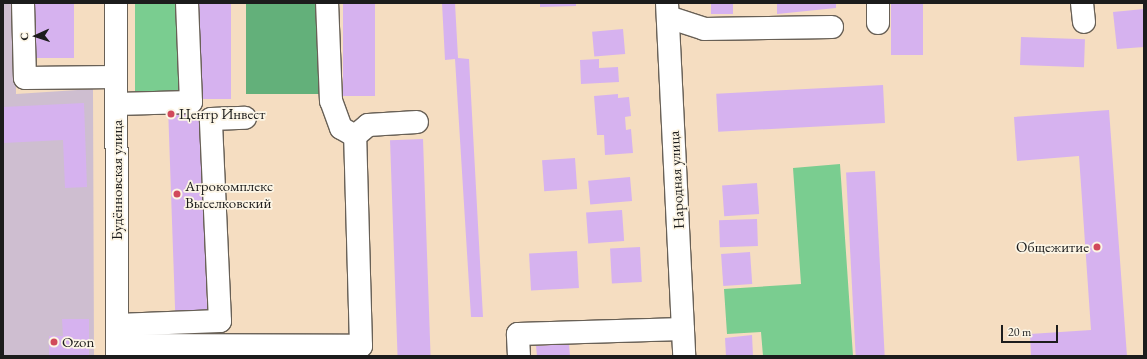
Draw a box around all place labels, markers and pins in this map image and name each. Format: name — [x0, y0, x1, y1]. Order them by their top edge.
place label: Центр Инвест — [179, 105, 265, 123]
marker: Центр Инвест — [166, 109, 176, 119]
place label: Агрокомплекс Выселковский — [185, 176, 273, 211]
marker: Агрокомплекс Выселковский — [172, 189, 182, 199]
place label: Общежитие — [1016, 238, 1089, 256]
marker: Общежитие — [1092, 242, 1102, 252]
place label: Ozon — [62, 333, 94, 351]
marker: Ozon — [49, 337, 59, 347]

